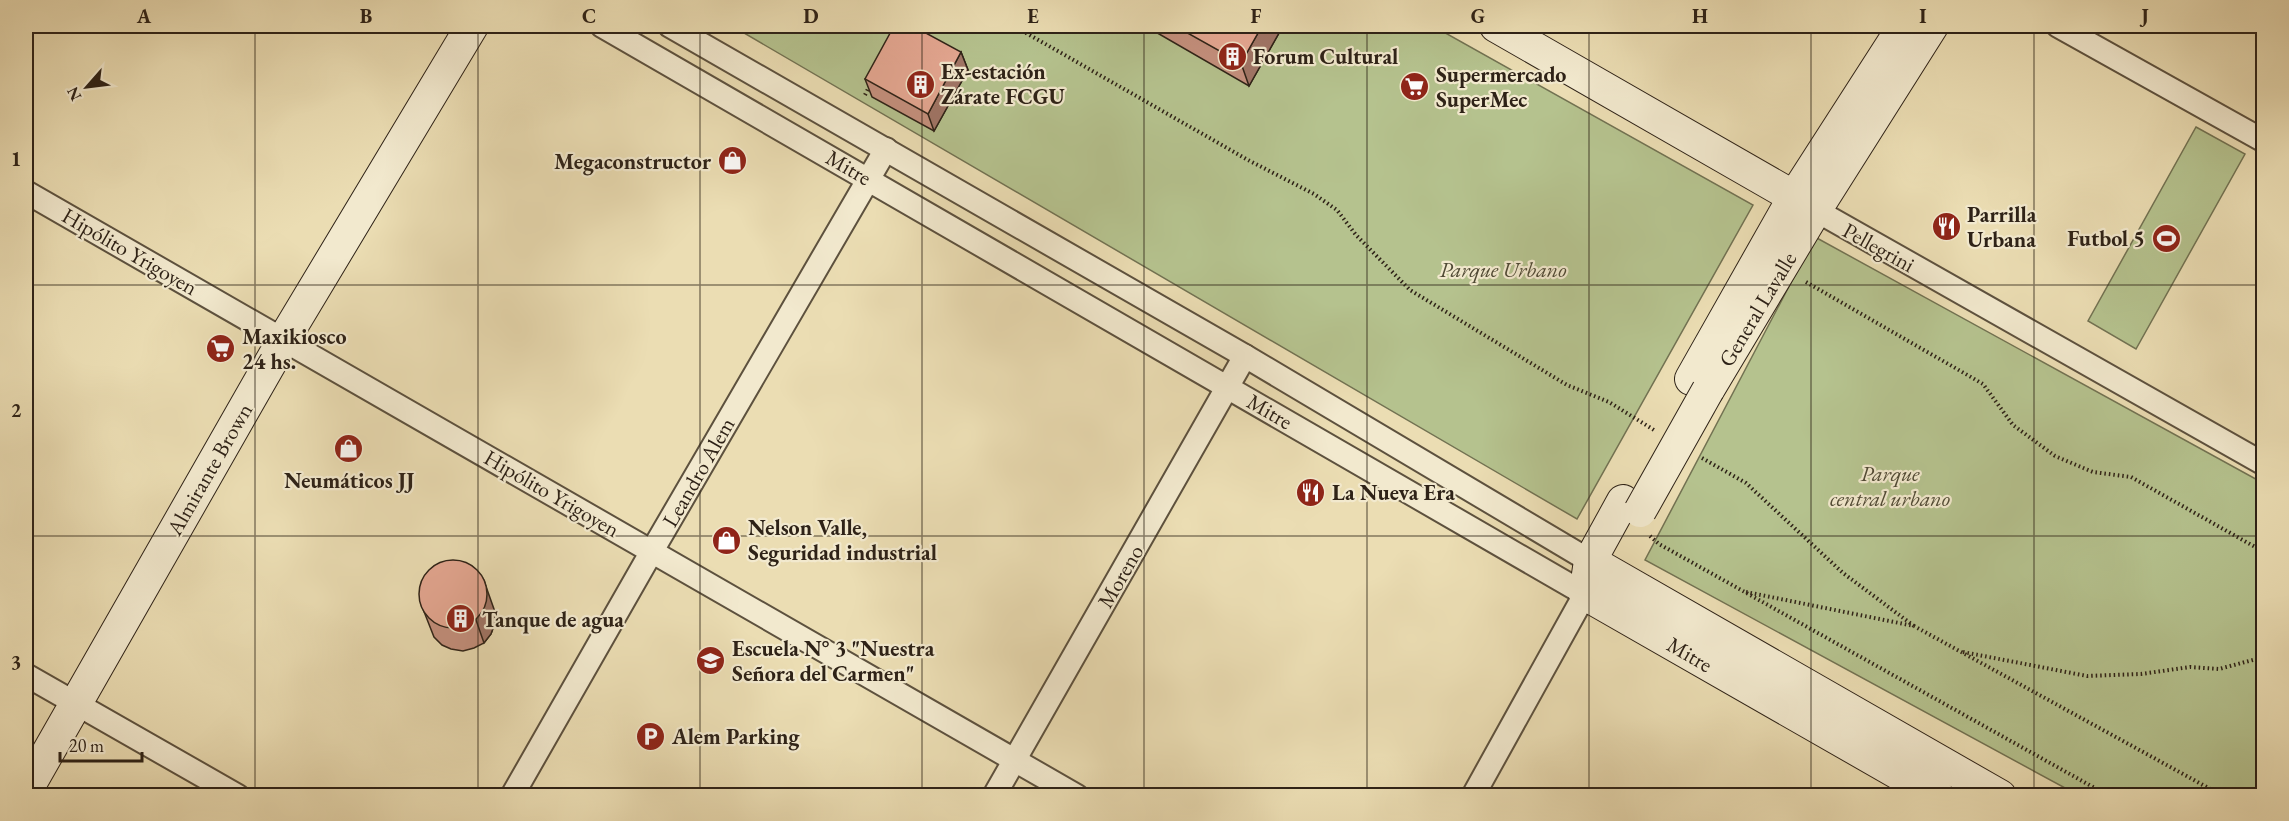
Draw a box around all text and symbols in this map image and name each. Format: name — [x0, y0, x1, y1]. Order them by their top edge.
text: A — [136, 3, 152, 29]
text: B — [360, 3, 372, 29]
text: C — [582, 3, 596, 29]
text: D — [803, 3, 819, 29]
text: E — [1027, 3, 1039, 29]
text: F — [1251, 3, 1262, 29]
text: G — [1471, 3, 1485, 29]
text: H — [1692, 3, 1708, 29]
text: I — [1919, 3, 1927, 29]
text: J — [2139, 3, 2149, 29]
building icon: Forum Cultural — [1216, 40, 1248, 72]
place label: Forum Cultural — [1253, 42, 1398, 71]
north arrow — [57, 57, 117, 117]
place label: Ex-estación Zárate FCGU — [941, 57, 1066, 111]
place label: Supermercado SuperMec — [1436, 60, 1566, 114]
building icon: Ex-estación Zárate FCGU — [904, 68, 936, 100]
supermarket icon: Supermercado SuperMec — [1399, 71, 1431, 103]
text: N — [62, 83, 87, 104]
street label: Mitre — [821, 143, 877, 192]
shop icon: Megaconstructor — [716, 145, 748, 177]
text: 1 — [11, 146, 21, 172]
place label: Megaconstructor — [554, 147, 712, 176]
place label: Parrilla Urbana — [1967, 200, 2037, 254]
street label: Hipólito Yrigoyen — [57, 201, 203, 302]
restaurant icon: Parrilla Urbana — [1930, 211, 1962, 243]
street label: Pellegrini — [1838, 216, 1920, 279]
sports icon: Futbol 5 — [2150, 222, 2182, 254]
place label: Futbol 5 — [2067, 224, 2145, 253]
street label: General Lavalle — [1712, 246, 1803, 372]
park label: Parque Urbano — [1439, 255, 1567, 284]
place label: Maxikiosco 24 hs. — [242, 322, 347, 376]
supermarket icon: Maxikiosco 24 hs. — [205, 333, 237, 365]
street label: Mitre — [1242, 387, 1298, 436]
text: 2 — [11, 397, 22, 423]
street label: Almirante Brown — [159, 398, 259, 542]
street label: Leandro Alem — [655, 412, 741, 532]
shop icon: Neumáticos JJ — [333, 432, 365, 464]
street label: Hipólito Yrigoyen — [479, 443, 625, 544]
park label: Parque central urbano — [1830, 459, 1950, 513]
place label: Neumáticos JJ — [284, 466, 414, 495]
restaurant icon: La Nueva Era — [1295, 476, 1327, 508]
place label: La Nueva Era — [1332, 478, 1455, 507]
place label: Nelson Valle, Seguridad industrial — [748, 513, 937, 567]
shop icon: Nelson Valle, Seguridad industrial — [711, 524, 743, 556]
street label: Moreno — [1091, 539, 1150, 613]
building icon: Tanque de agua — [445, 603, 477, 635]
place label: Tanque de agua — [482, 605, 624, 634]
street label: Mitre — [1662, 630, 1718, 679]
place label: Escuela N° 3 "Nuestra Señora del Carmen" — [732, 634, 935, 688]
school or university icon: Escuela N° 3 "Nuestra Señora del Carmen" — [695, 645, 727, 677]
text: 3 — [11, 649, 21, 675]
parking icon: Alem Parking — [635, 720, 667, 752]
place label: Alem Parking — [671, 722, 800, 751]
scale bar — [60, 725, 142, 763]
text: 20 m — [69, 734, 104, 757]

